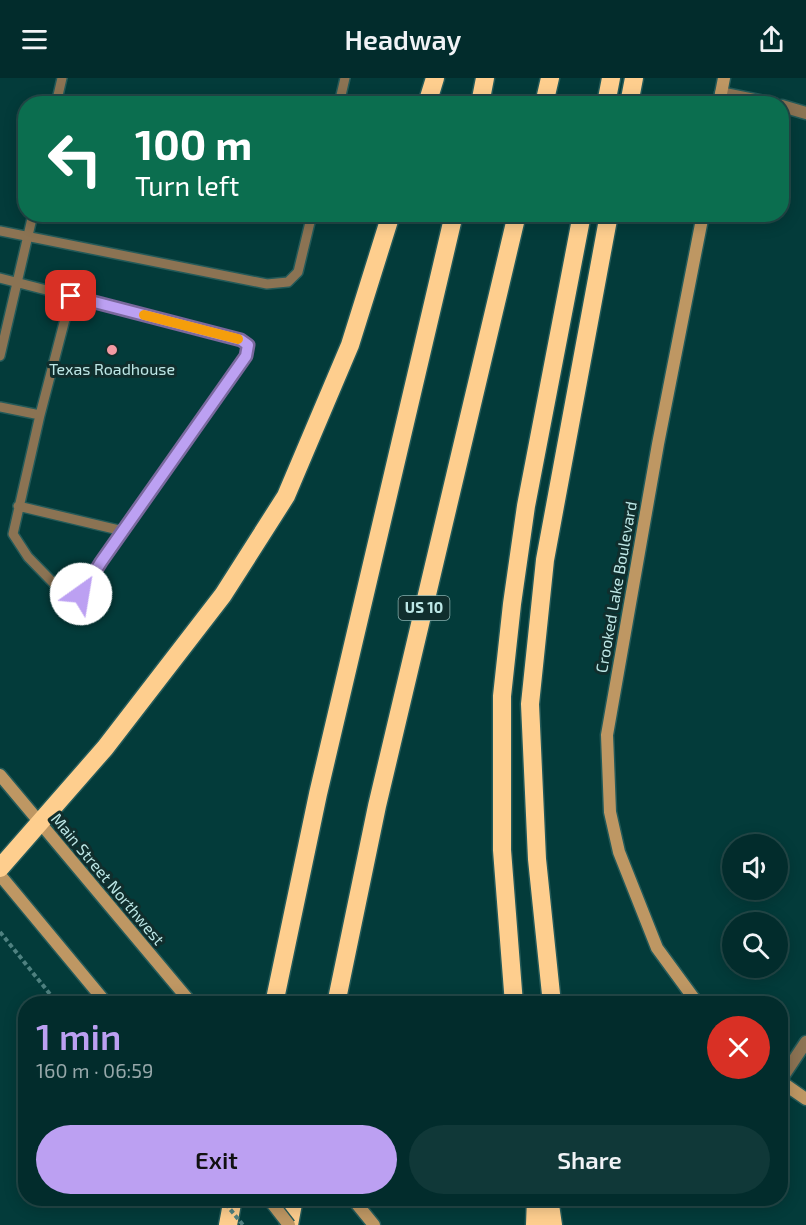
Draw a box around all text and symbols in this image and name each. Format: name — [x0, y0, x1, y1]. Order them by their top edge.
icon: menu — [18, 23, 51, 56]
text: Headway — [345, 23, 461, 55]
icon: share — [755, 23, 788, 56]
text: 100 m — [135, 118, 252, 168]
icon: left — [36, 120, 114, 198]
text: Turn left — [135, 169, 239, 201]
pin — [45, 270, 96, 321]
icon: arrive — [54, 279, 87, 312]
marker: Texas Roadhouse — [105, 343, 119, 357]
place label: Texas Roadhouse — [49, 359, 175, 378]
street label: Crooked Lake Boulevard — [591, 500, 640, 674]
position arrow — [49, 562, 113, 626]
road number: US 10 — [398, 596, 450, 620]
street label: Main Street Northwest — [48, 809, 169, 948]
map controls — [722, 834, 788, 978]
button: sound — [722, 834, 788, 900]
button: search — [722, 912, 788, 978]
text: 1 min — [36, 1014, 121, 1057]
button: close — [707, 1016, 770, 1079]
text: 160 m · 06:59 — [36, 1058, 153, 1082]
button: Exit — [36, 1125, 397, 1194]
button: Share — [409, 1125, 770, 1194]

